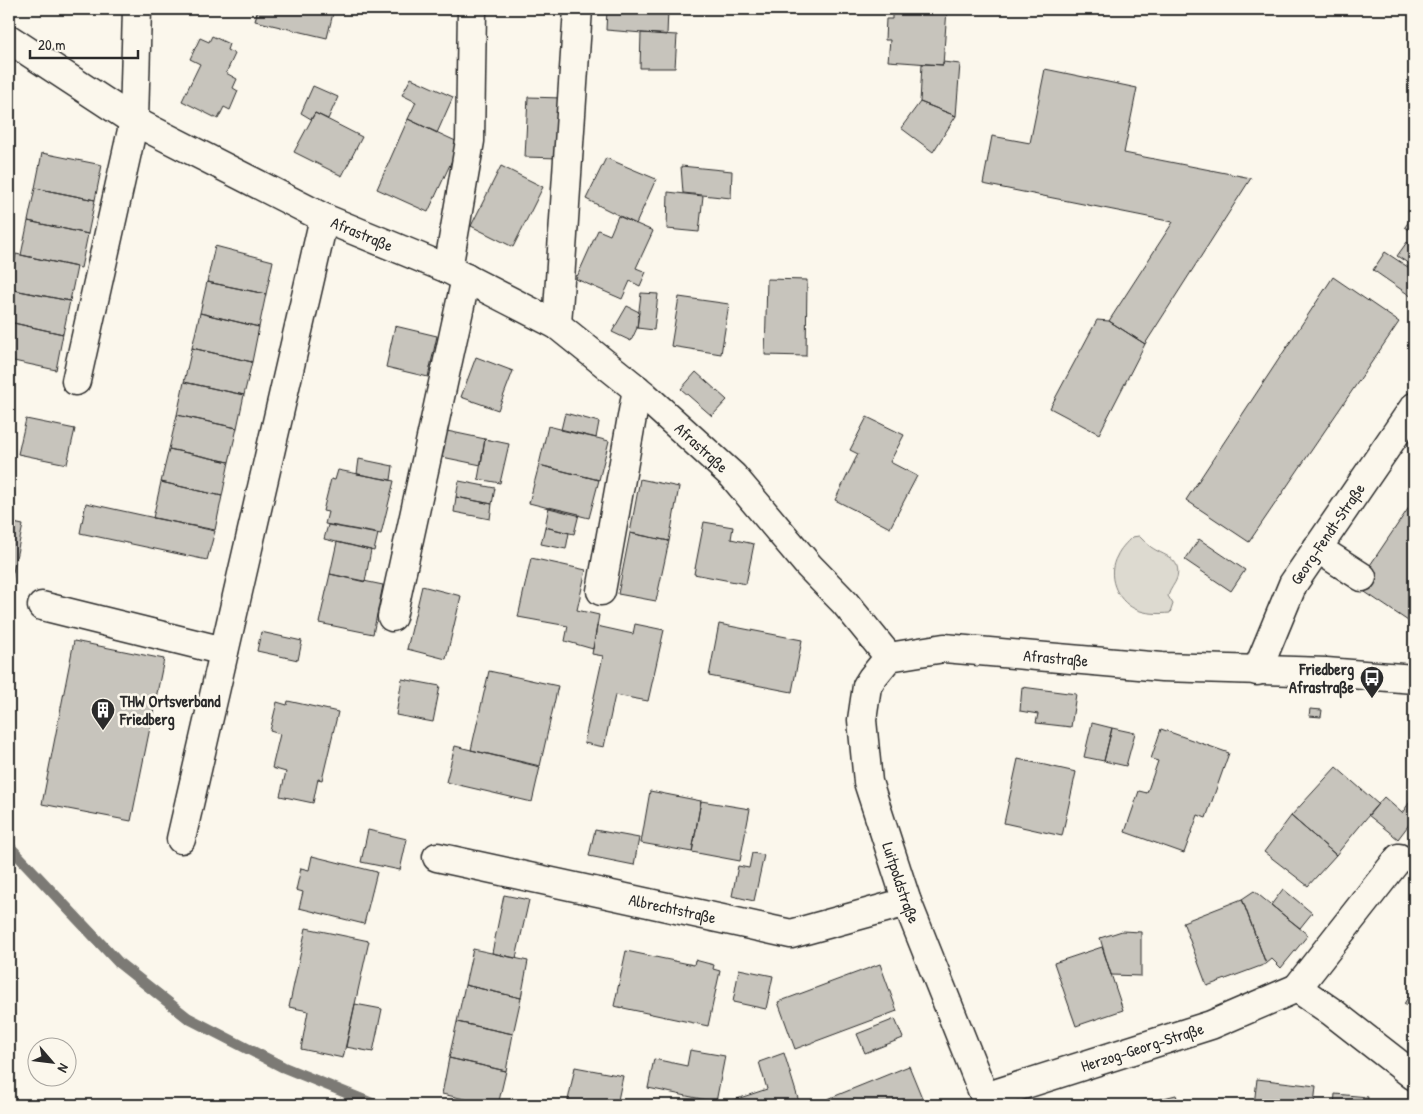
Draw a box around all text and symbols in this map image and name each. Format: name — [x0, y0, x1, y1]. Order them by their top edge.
scale bar — [30, 28, 138, 60]
text: 20 m — [38, 34, 65, 55]
street label: Afrastraße — [328, 211, 397, 256]
street label: Afrastraße — [670, 417, 734, 478]
street label: Georg-Fendt-Straße — [1285, 478, 1370, 589]
street label: Afrastraße — [1023, 644, 1090, 672]
place label: Friedberg Afrastraße — [1289, 658, 1355, 699]
bus stop icon: Friedberg Afrastraße — [1359, 665, 1385, 699]
place label: THW Ortsverband Friedberg — [119, 690, 221, 731]
building icon: THW Ortsverband Friedberg — [90, 697, 116, 731]
street label: Luitpoldstraße — [877, 839, 926, 927]
street label: Albrechtstraße — [627, 888, 719, 929]
street label: Herzog-Georg-Straße — [1078, 1017, 1207, 1077]
north arrow — [28, 1036, 78, 1086]
text: N — [54, 1061, 74, 1077]

